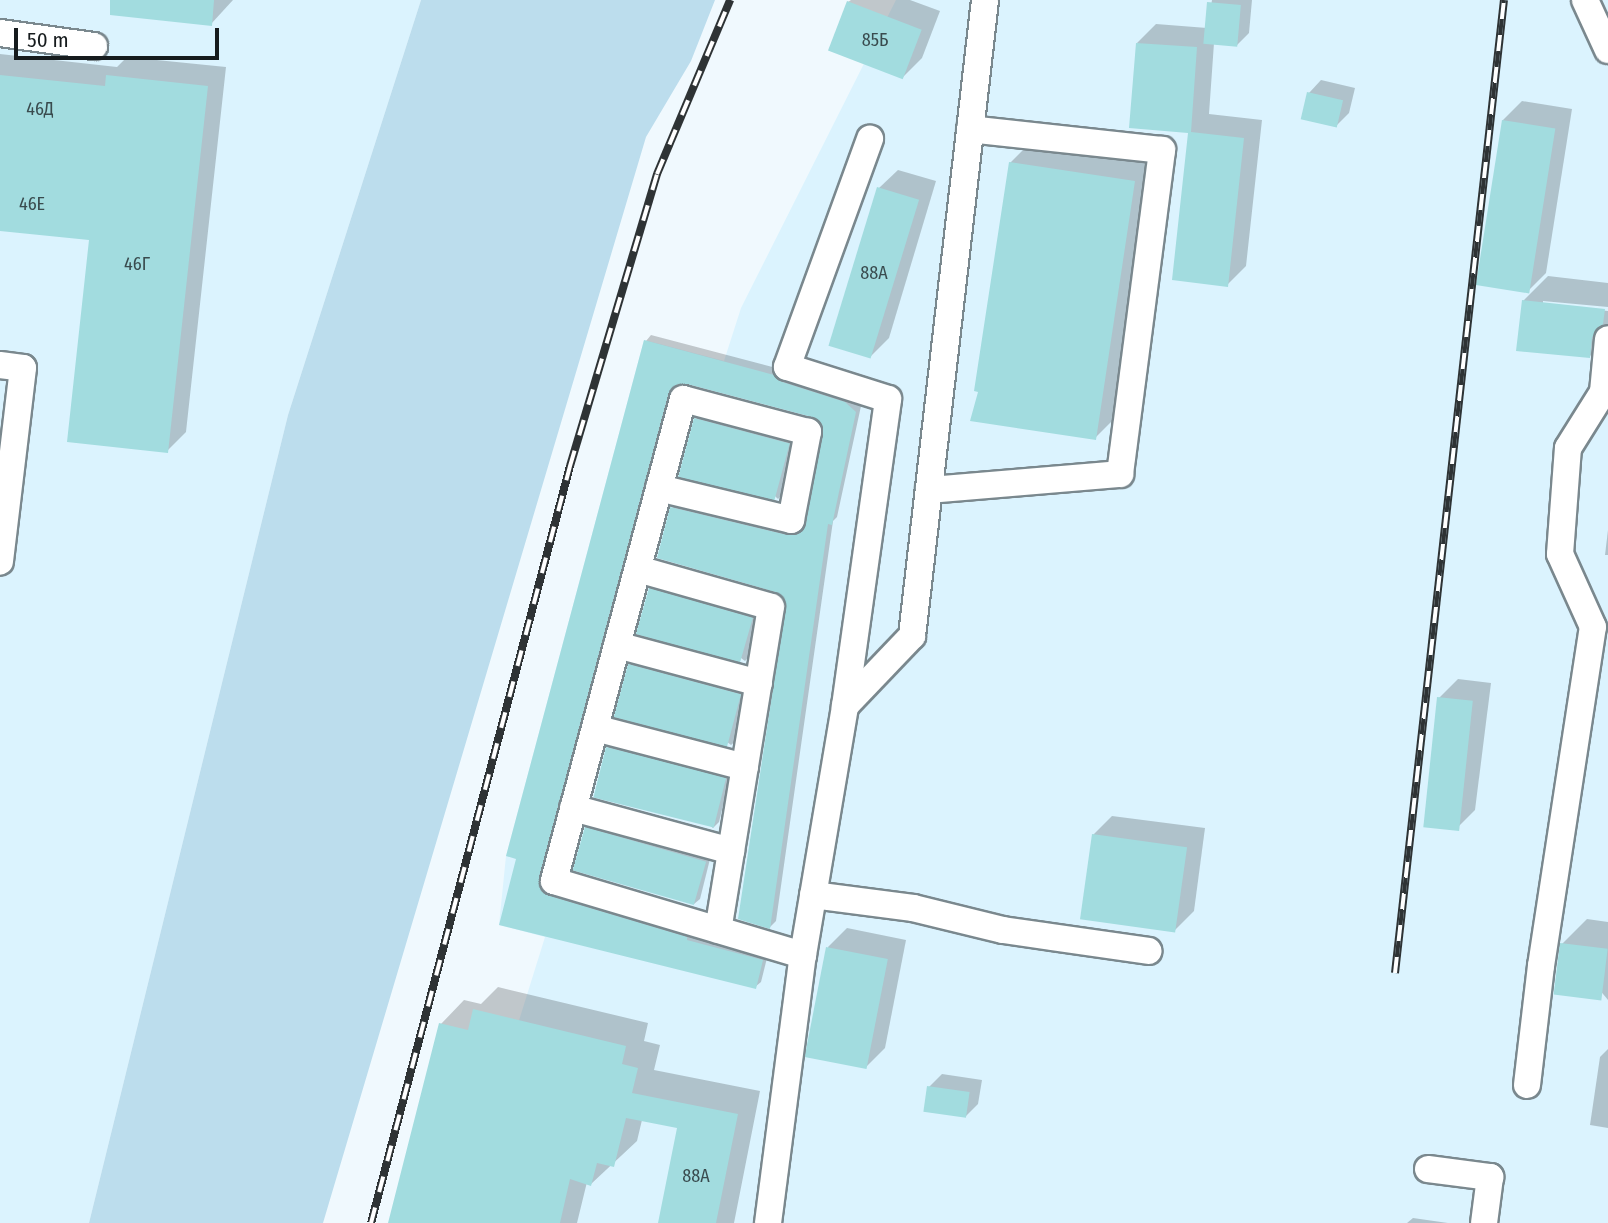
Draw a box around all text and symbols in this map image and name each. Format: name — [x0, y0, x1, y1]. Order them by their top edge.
scale bar — [18, 14, 222, 58]
text: 50 m — [27, 27, 69, 53]
house number: 85Б — [862, 29, 888, 51]
house number: 46Д — [26, 98, 54, 120]
house number: 46Е — [19, 193, 45, 215]
house number: 46Г — [124, 253, 150, 275]
house number: 88А — [860, 262, 888, 284]
house number: 88А — [682, 1165, 710, 1187]

